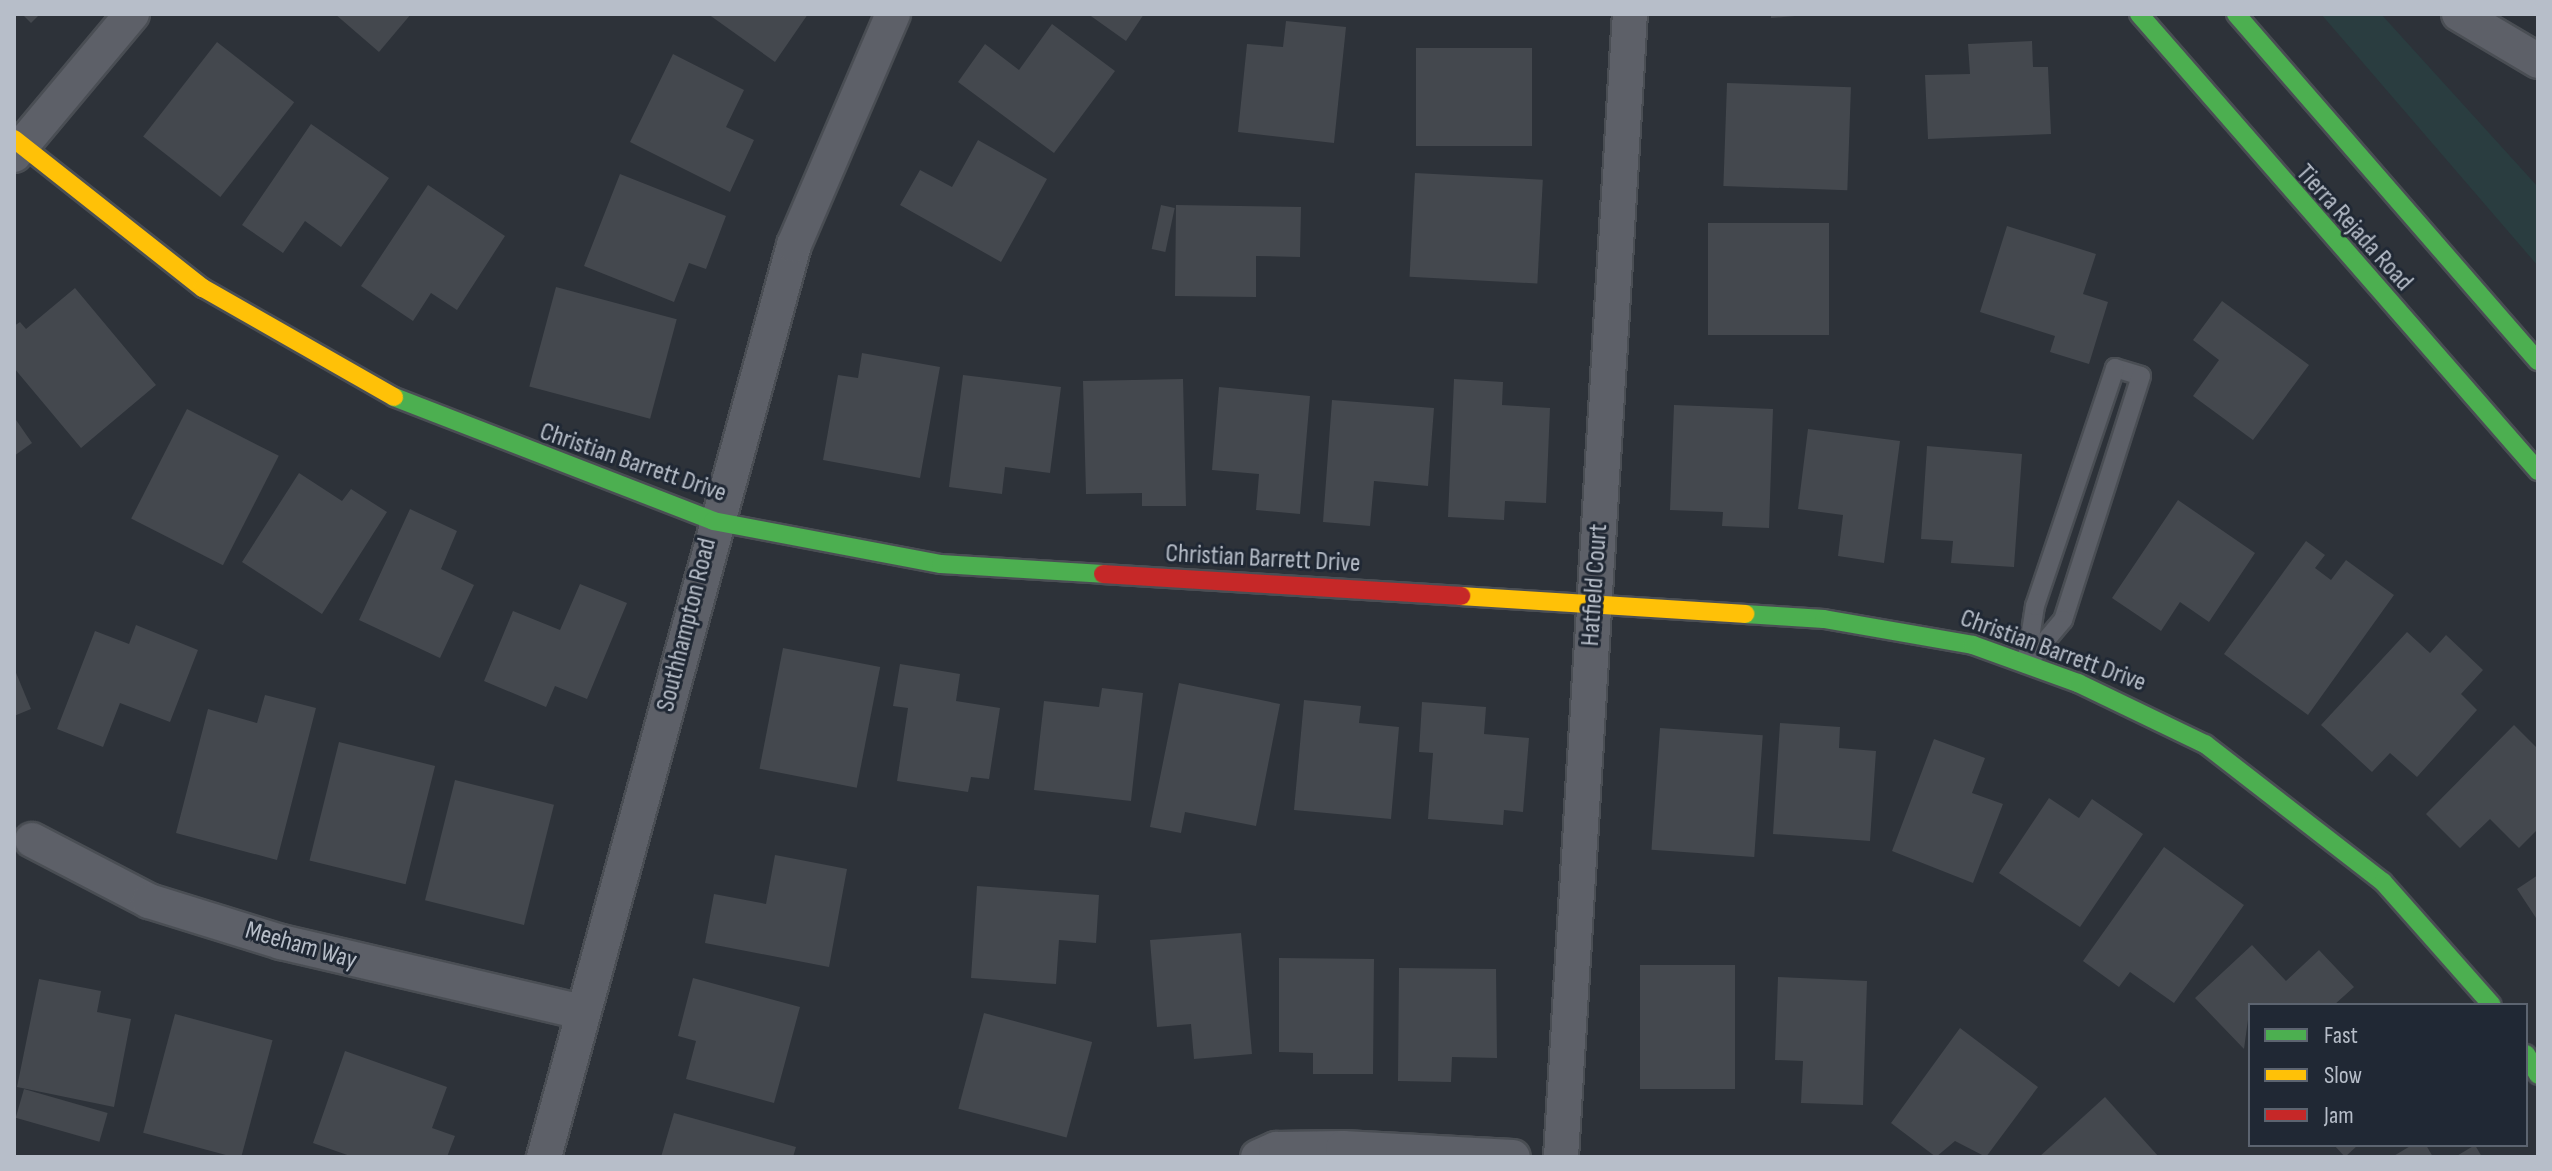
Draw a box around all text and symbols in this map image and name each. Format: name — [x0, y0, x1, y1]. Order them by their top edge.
street label: Tierra Rejada Road — [2289, 158, 2419, 298]
street label: Christian Barrett Drive — [536, 416, 730, 510]
street label: Hatfield Court — [1575, 523, 1615, 647]
street label: Southhampton Road — [650, 535, 724, 715]
street label: Christian Barrett Drive — [1165, 538, 1361, 580]
street label: Christian Barrett Drive — [1956, 603, 2150, 699]
street label: Meeham Way — [242, 915, 360, 977]
legend — [2248, 1003, 2528, 1147]
text: Fast — [2324, 1021, 2358, 1050]
text: Slow — [2324, 1061, 2362, 1090]
text: Jam — [2324, 1101, 2354, 1130]

